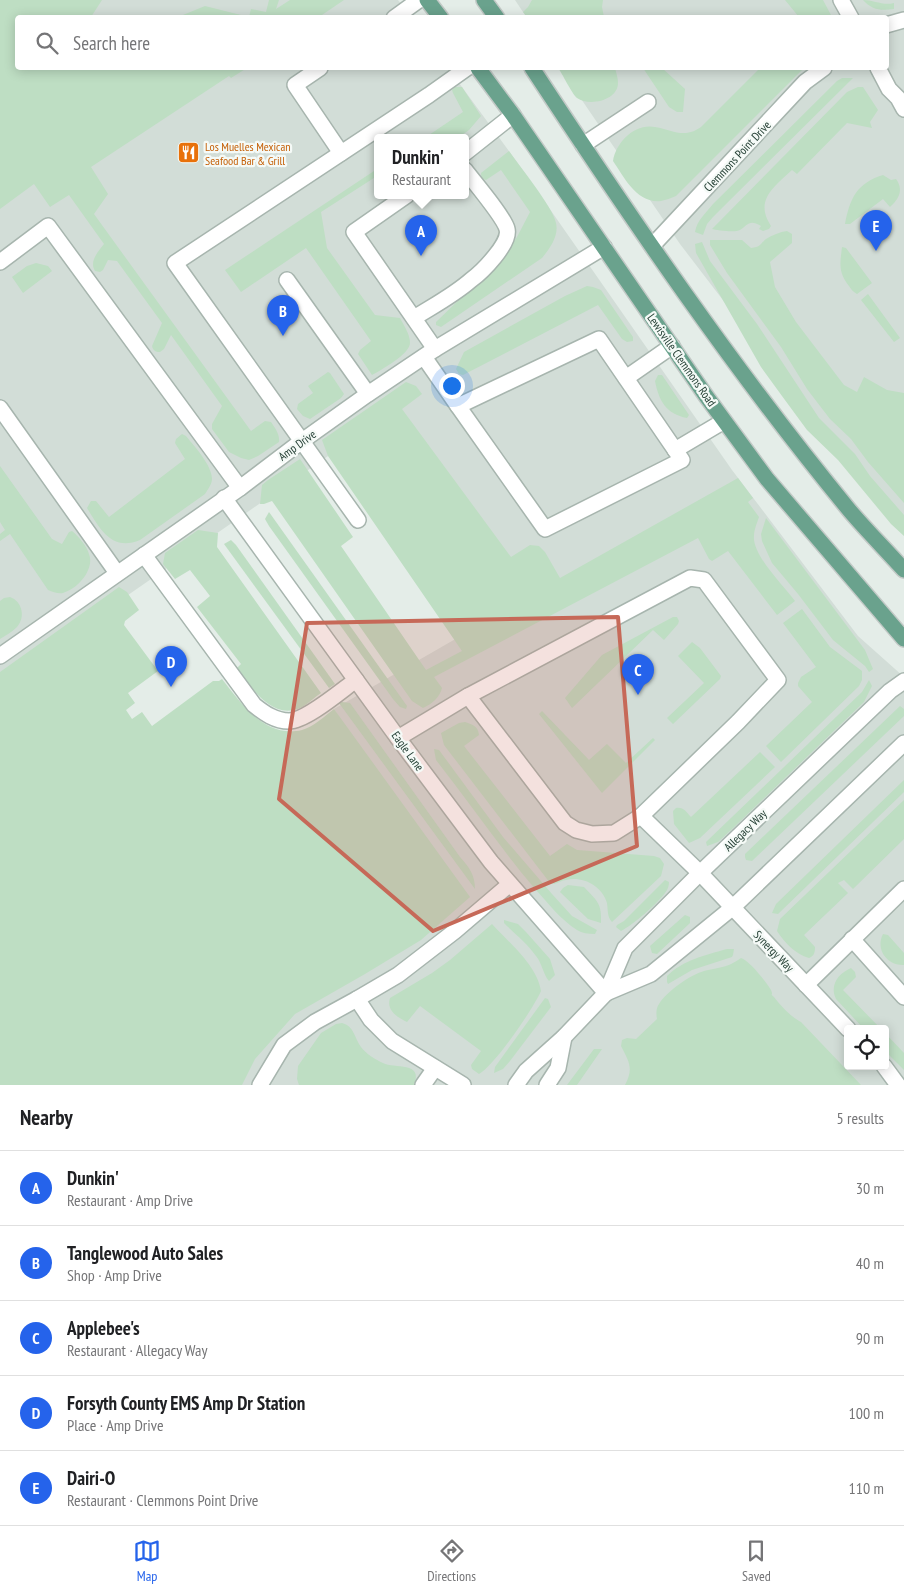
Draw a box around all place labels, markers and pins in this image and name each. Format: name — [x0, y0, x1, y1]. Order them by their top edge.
place label: Los Muelles Mexican Seafood Bar & Grill — [205, 139, 290, 168]
restaurant icon: Los Muelles Mexican Seafood Bar & Grill — [177, 141, 201, 165]
pin: E — [860, 210, 892, 251]
pin: A — [405, 215, 437, 256]
pin: B — [267, 295, 299, 336]
pin: D — [155, 646, 187, 687]
pin: C — [622, 654, 654, 695]

